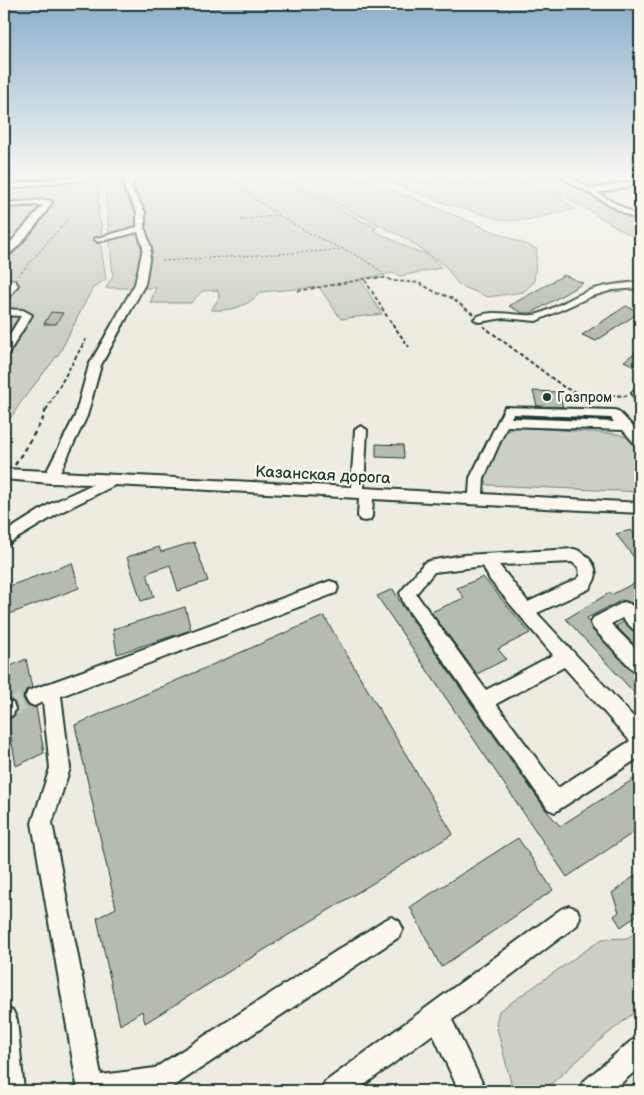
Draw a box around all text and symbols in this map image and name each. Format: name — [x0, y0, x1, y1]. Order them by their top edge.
place label: Газпром — [557, 389, 612, 406]
marker: Газпром — [541, 391, 553, 403]
street label: Казанская дорога — [255, 462, 392, 489]

